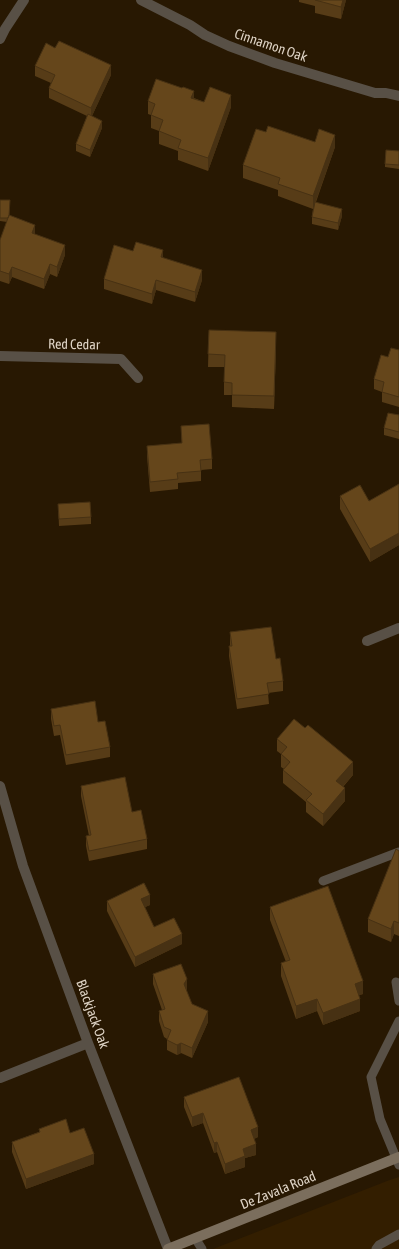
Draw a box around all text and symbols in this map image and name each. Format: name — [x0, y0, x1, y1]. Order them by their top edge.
street label: Cinnamon Oak — [233, 25, 309, 65]
street label: Red Cedar — [48, 336, 101, 352]
street label: Blackjack Oak — [73, 977, 113, 1051]
street label: De Zavala Road — [238, 1168, 318, 1212]

